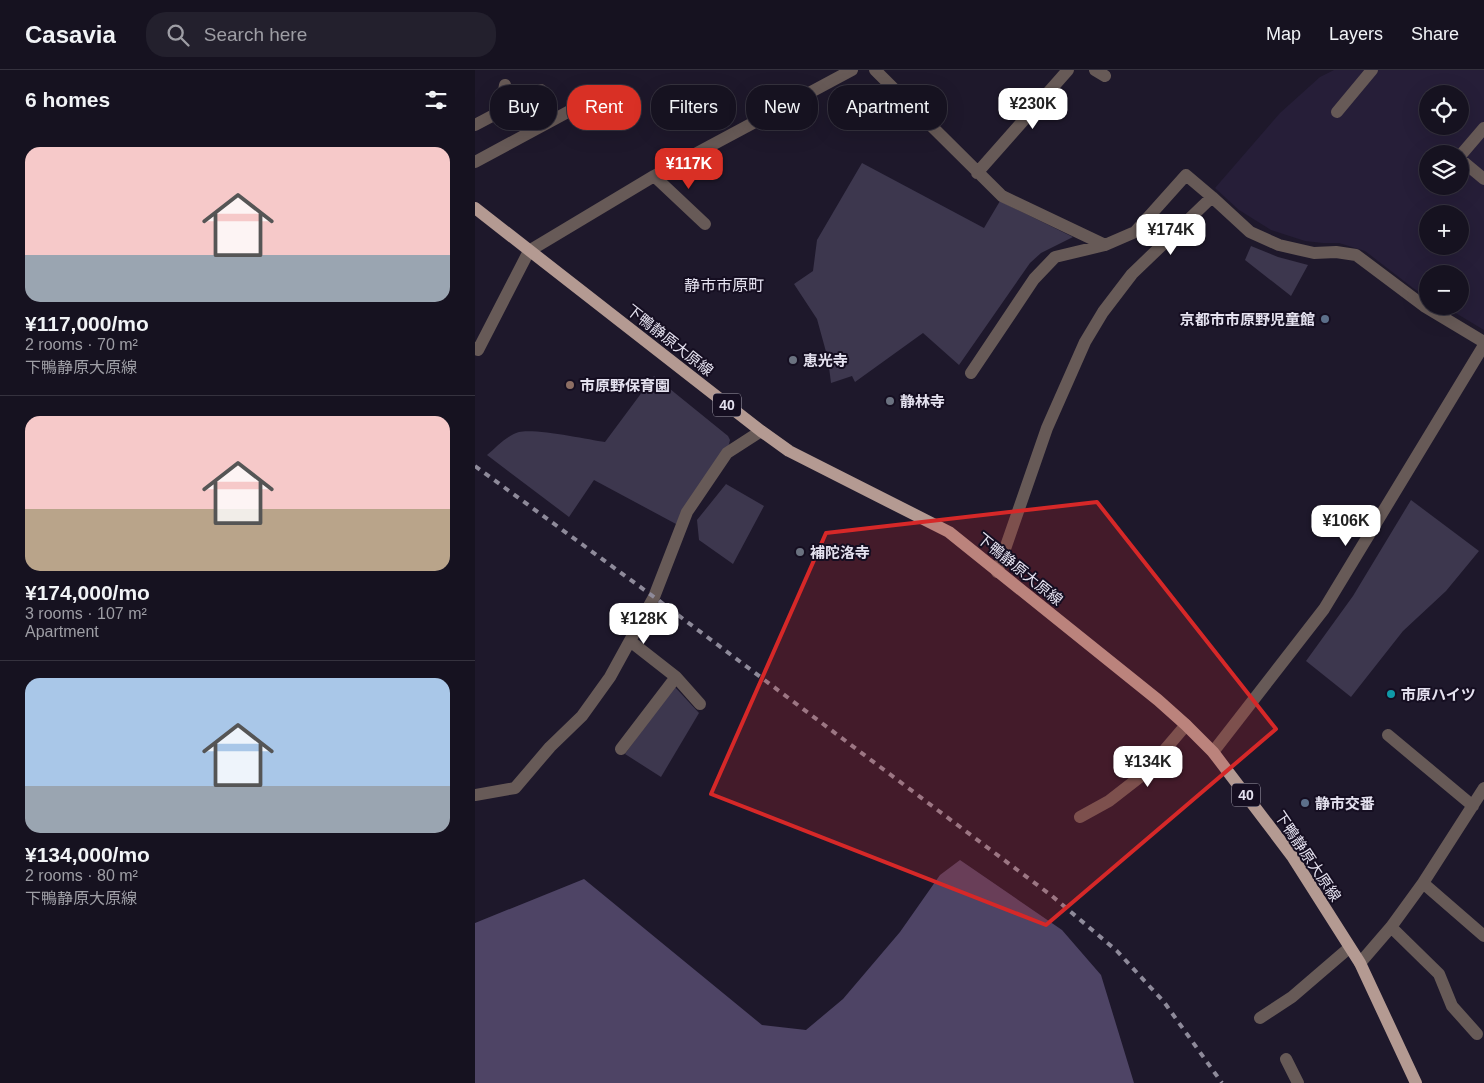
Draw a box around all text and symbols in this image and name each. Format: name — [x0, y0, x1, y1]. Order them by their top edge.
search box — [146, 12, 496, 57]
text: Casavia — [25, 21, 116, 48]
icon: search — [164, 21, 192, 49]
text: Search here — [204, 24, 307, 45]
text: Map — [1266, 24, 1301, 44]
text: Layers — [1329, 24, 1383, 44]
text: Share — [1411, 24, 1459, 44]
chip: Buy — [490, 85, 557, 130]
chip: Rent — [567, 85, 641, 130]
chip: Filters — [651, 85, 736, 130]
chip: New — [746, 85, 818, 130]
chip: Apartment — [828, 85, 947, 130]
map controls — [1419, 85, 1469, 315]
button: locate — [1419, 85, 1469, 135]
icon: filters — [422, 86, 450, 114]
text: 6 homes — [25, 88, 110, 111]
pin: ¥230K — [998, 88, 1068, 130]
text: ¥230K — [1009, 95, 1057, 112]
button: layers — [1419, 145, 1469, 195]
pin: ¥117K — [654, 148, 724, 190]
text: ¥117K — [666, 155, 712, 172]
icon: home — [193, 180, 283, 270]
button: + — [1419, 205, 1469, 255]
pin: ¥174K — [1136, 214, 1206, 256]
text: ¥174K — [1147, 221, 1195, 238]
button: − — [1419, 265, 1469, 315]
district label: 静市市原町 — [684, 277, 764, 294]
street label: 下鴨静原大原線 — [623, 301, 717, 379]
place label: 京都市市原野児童館 — [1180, 311, 1315, 328]
text: ¥117,000/mo — [25, 312, 149, 335]
marker: 京都市市原野児童館 — [1319, 313, 1331, 325]
text: 2 rooms · 70 m² — [25, 336, 138, 353]
place label: 恵光寺 — [803, 352, 848, 369]
marker: 恵光寺 — [787, 354, 799, 366]
text: 下鴨静原大原線 — [25, 359, 137, 376]
place label: 市原野保育園 — [580, 377, 670, 394]
marker: 市原野保育園 — [564, 379, 576, 391]
place label: 静林寺 — [900, 393, 945, 410]
road number: 40 — [713, 394, 741, 416]
marker: 静林寺 — [884, 395, 896, 407]
icon: home — [193, 448, 283, 538]
pin: ¥106K — [1311, 504, 1381, 547]
text: ¥106K — [1322, 512, 1370, 529]
street label: 下鴨静原大原線 — [974, 529, 1066, 609]
place label: 補陀洛寺 — [810, 544, 870, 561]
marker: 補陀洛寺 — [794, 546, 806, 558]
text: ¥174,000/mo — [25, 581, 150, 604]
pin: ¥128K — [609, 602, 679, 645]
text: 3 rooms · 107 m² — [25, 605, 147, 622]
text: ¥128K — [620, 610, 668, 627]
text: Apartment — [25, 623, 99, 640]
place label: 市原ハイツ — [1401, 686, 1476, 703]
marker: 市原ハイツ — [1385, 688, 1397, 700]
icon: home — [193, 710, 283, 800]
pin: ¥134K — [1113, 746, 1183, 788]
text: ¥134K — [1124, 753, 1172, 770]
road number: 40 — [1232, 784, 1260, 806]
place label: 静市交番 — [1315, 795, 1375, 812]
marker: 静市交番 — [1299, 797, 1311, 809]
street label: 下鴨静原大原線 — [1272, 808, 1344, 904]
text: ¥134,000/mo — [25, 843, 150, 866]
text: 2 rooms · 80 m² — [25, 867, 138, 884]
text: 下鴨静原大原線 — [25, 890, 137, 907]

